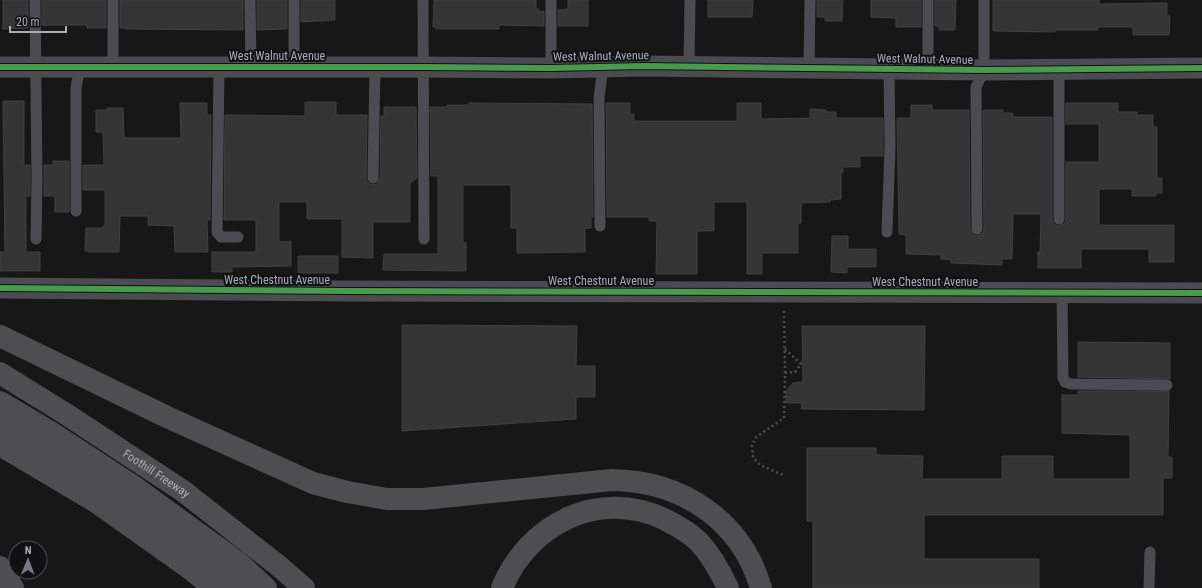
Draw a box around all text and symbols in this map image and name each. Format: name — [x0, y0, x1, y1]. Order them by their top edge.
scale bar — [10, 8, 66, 34]
text: 20 m — [16, 15, 40, 29]
street label: West Walnut Avenue — [553, 48, 650, 64]
street label: West Walnut Avenue — [229, 49, 326, 63]
street label: West Walnut Avenue — [877, 51, 974, 67]
street label: West Chestnut Avenue — [224, 273, 330, 287]
street label: West Chestnut Avenue — [548, 274, 654, 288]
street label: West Chestnut Avenue — [872, 275, 978, 289]
street label: Foothill Freeway — [120, 447, 193, 501]
north arrow — [8, 540, 48, 580]
text: N — [25, 544, 32, 557]

